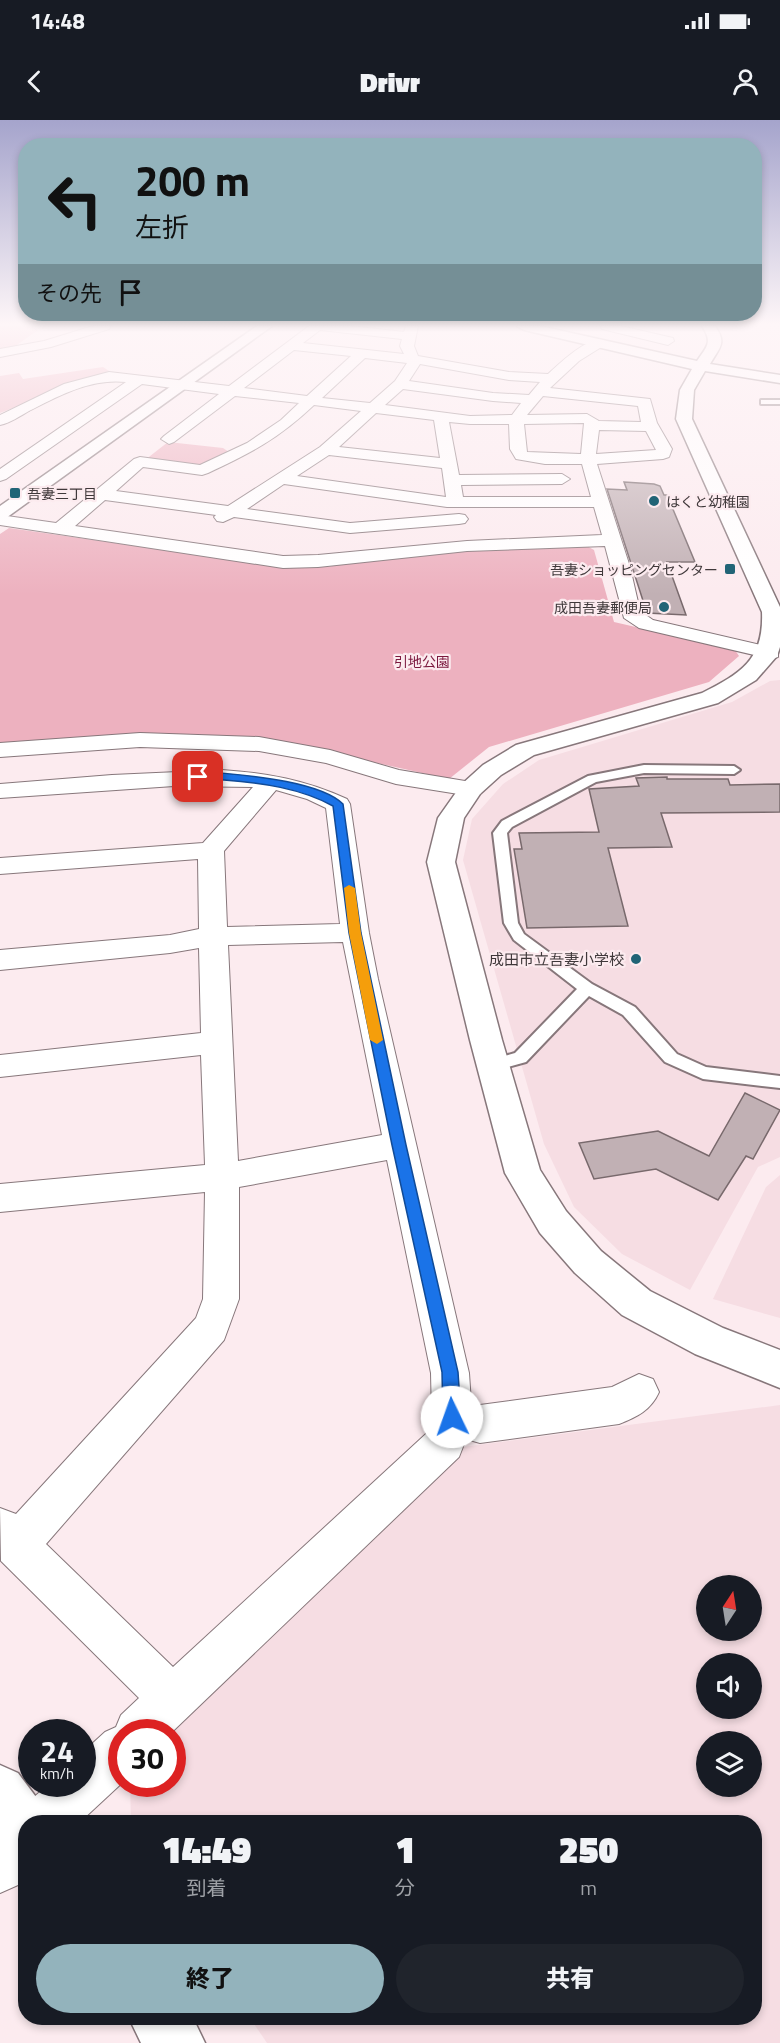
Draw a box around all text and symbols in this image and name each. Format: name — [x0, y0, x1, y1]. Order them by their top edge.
text: 14:48 — [30, 4, 85, 38]
text: Drivr — [360, 61, 420, 102]
icon: back — [18, 65, 51, 98]
icon: person — [729, 65, 762, 98]
text: 200 m — [135, 148, 250, 212]
icon: left — [36, 162, 114, 240]
text: 左折 — [135, 206, 189, 247]
text: その先 — [36, 276, 102, 310]
icon: arrive — [114, 276, 147, 309]
place label: 吾妻三丁目 — [27, 483, 97, 504]
marker: 吾妻三丁目 — [8, 486, 22, 500]
place label: はくと幼稚園 — [666, 491, 750, 512]
marker: はくと幼稚園 — [647, 494, 661, 508]
place label: 吾妻ショッピングセンター — [550, 559, 718, 580]
marker: 吾妻ショッピングセンター — [723, 562, 737, 576]
place label: 成田吾妻郵便局 — [554, 597, 652, 618]
marker: 成田吾妻郵便局 — [657, 600, 671, 614]
park label: 引地公園 — [394, 651, 450, 672]
pin — [172, 751, 223, 802]
icon: arrive — [181, 760, 214, 793]
place label: 成田市立吾妻小学校 — [489, 948, 624, 971]
marker: 成田市立吾妻小学校 — [629, 952, 643, 966]
position arrow — [420, 1385, 484, 1449]
north arrow — [696, 1575, 762, 1641]
map controls — [696, 1575, 762, 1797]
button: sound — [696, 1653, 762, 1719]
speed limit sign: 30 — [108, 1719, 186, 1797]
text: 24 — [40, 1728, 74, 1774]
button: layers — [696, 1731, 762, 1797]
text: km/h — [40, 1762, 74, 1785]
text: 14:49 — [162, 1822, 251, 1877]
text: 1 — [395, 1822, 415, 1877]
text: 250 — [559, 1822, 618, 1877]
text: 到着 — [187, 1872, 227, 1903]
text: 分 — [395, 1872, 415, 1903]
text: m — [580, 1872, 597, 1903]
button: 終了 — [36, 1944, 384, 2013]
button: 共有 — [396, 1944, 744, 2013]

